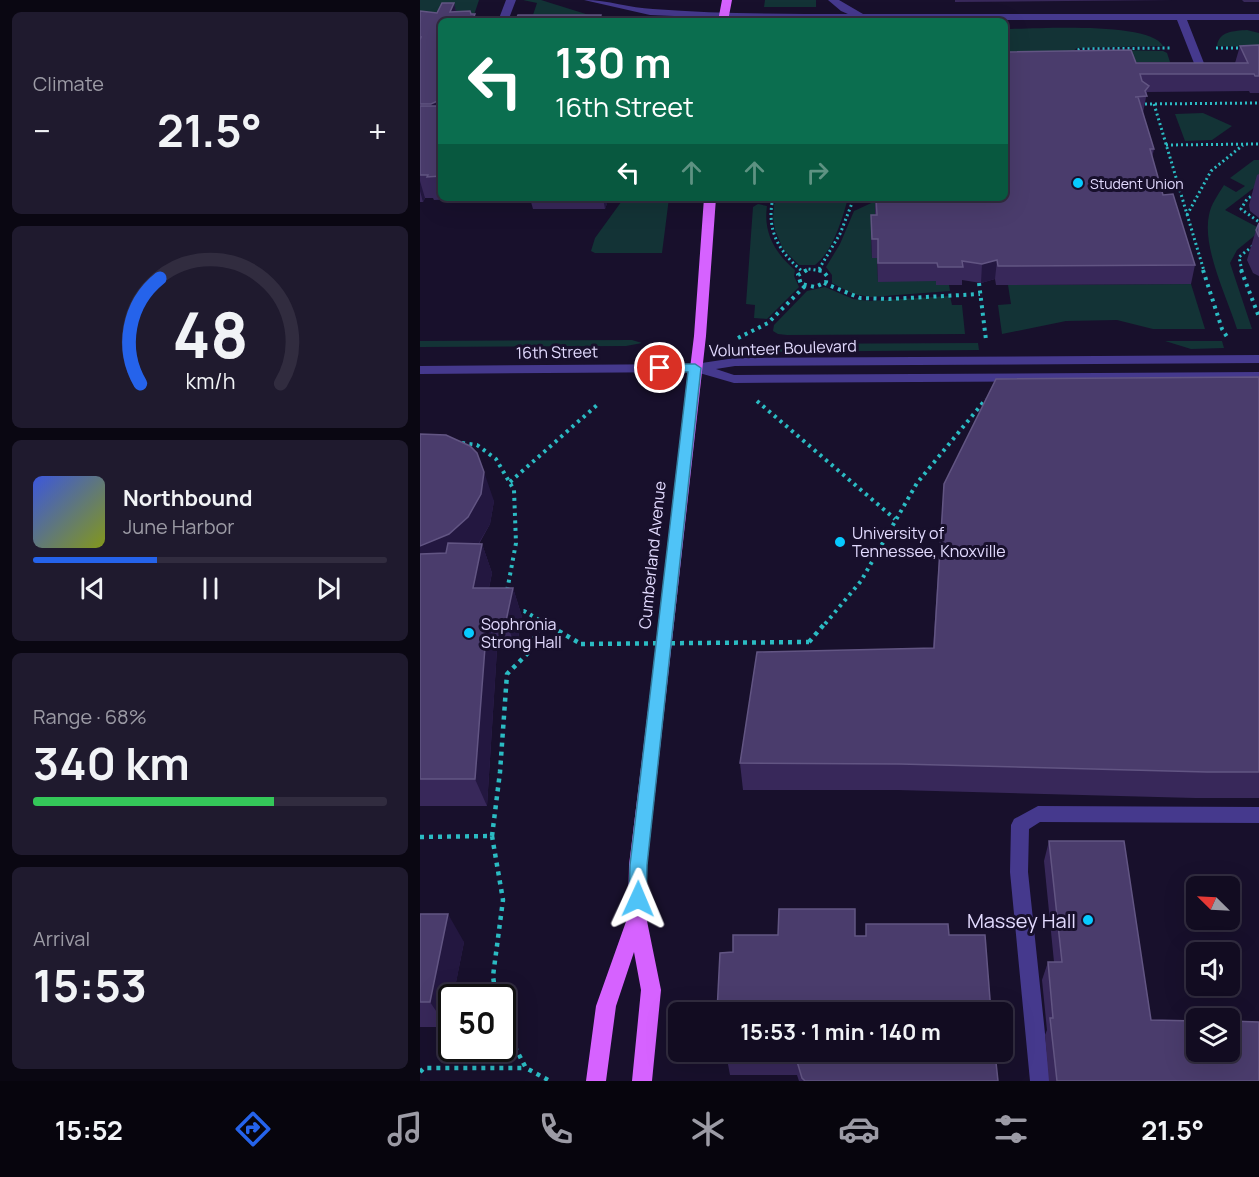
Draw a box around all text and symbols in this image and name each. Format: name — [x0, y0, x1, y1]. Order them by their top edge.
text: 130 m — [555, 33, 672, 91]
icon: left — [456, 42, 534, 120]
text: Climate — [33, 70, 104, 97]
text: 16th Street — [555, 88, 694, 125]
text: 21.5° — [157, 99, 262, 161]
text: − — [33, 108, 51, 153]
text: + — [368, 108, 387, 153]
icon: left — [612, 156, 645, 189]
icon: ahead — [675, 156, 708, 189]
icon: ahead — [738, 156, 771, 189]
icon: right — [801, 156, 834, 189]
place label: Student Union — [1090, 174, 1184, 193]
marker: Student Union — [1071, 176, 1085, 190]
text: 48 — [172, 291, 248, 377]
street label: Volunteer Boulevard — [709, 334, 857, 362]
street label: 16th Street — [516, 340, 598, 364]
pin — [634, 342, 685, 393]
icon: arrive — [643, 351, 676, 384]
text: km/h — [185, 366, 235, 395]
street label: Cumberland Avenue — [633, 480, 671, 630]
text: Northbound — [123, 483, 253, 513]
text: June Harbor — [123, 513, 235, 540]
place label: University of Tennessee, Knoxville — [852, 522, 1006, 562]
marker: University of Tennessee, Knoxville — [833, 535, 847, 549]
icon: previous — [76, 572, 109, 605]
icon: pause — [194, 572, 227, 605]
icon: next — [312, 572, 345, 605]
place label: Sophronia Strong Hall — [481, 613, 562, 653]
marker: Sophronia Strong Hall — [462, 626, 476, 640]
text: Range · 68% — [33, 703, 147, 730]
text: 340 km — [33, 732, 190, 794]
position arrow — [606, 867, 670, 931]
north arrow — [1186, 876, 1240, 930]
map controls — [1186, 876, 1240, 1062]
place label: Massey Hall — [967, 907, 1076, 934]
marker: Massey Hall — [1081, 913, 1095, 927]
text: Arrival — [33, 925, 90, 952]
button: sound — [1186, 942, 1240, 996]
text: 15:53 — [33, 954, 147, 1016]
speed limit sign: 50 — [438, 984, 516, 1062]
button: layers — [1186, 1008, 1240, 1062]
text: 15:53 · 1 min · 140 m — [740, 1017, 941, 1047]
icon: directions — [232, 1108, 274, 1150]
icon: music — [384, 1108, 426, 1150]
icon: phone — [535, 1108, 577, 1150]
icon: climate — [687, 1108, 729, 1150]
icon: car — [838, 1108, 880, 1150]
icon: filters — [990, 1108, 1032, 1150]
text: 15:52 — [55, 1111, 123, 1148]
text: 21.5° — [1141, 1111, 1204, 1148]

